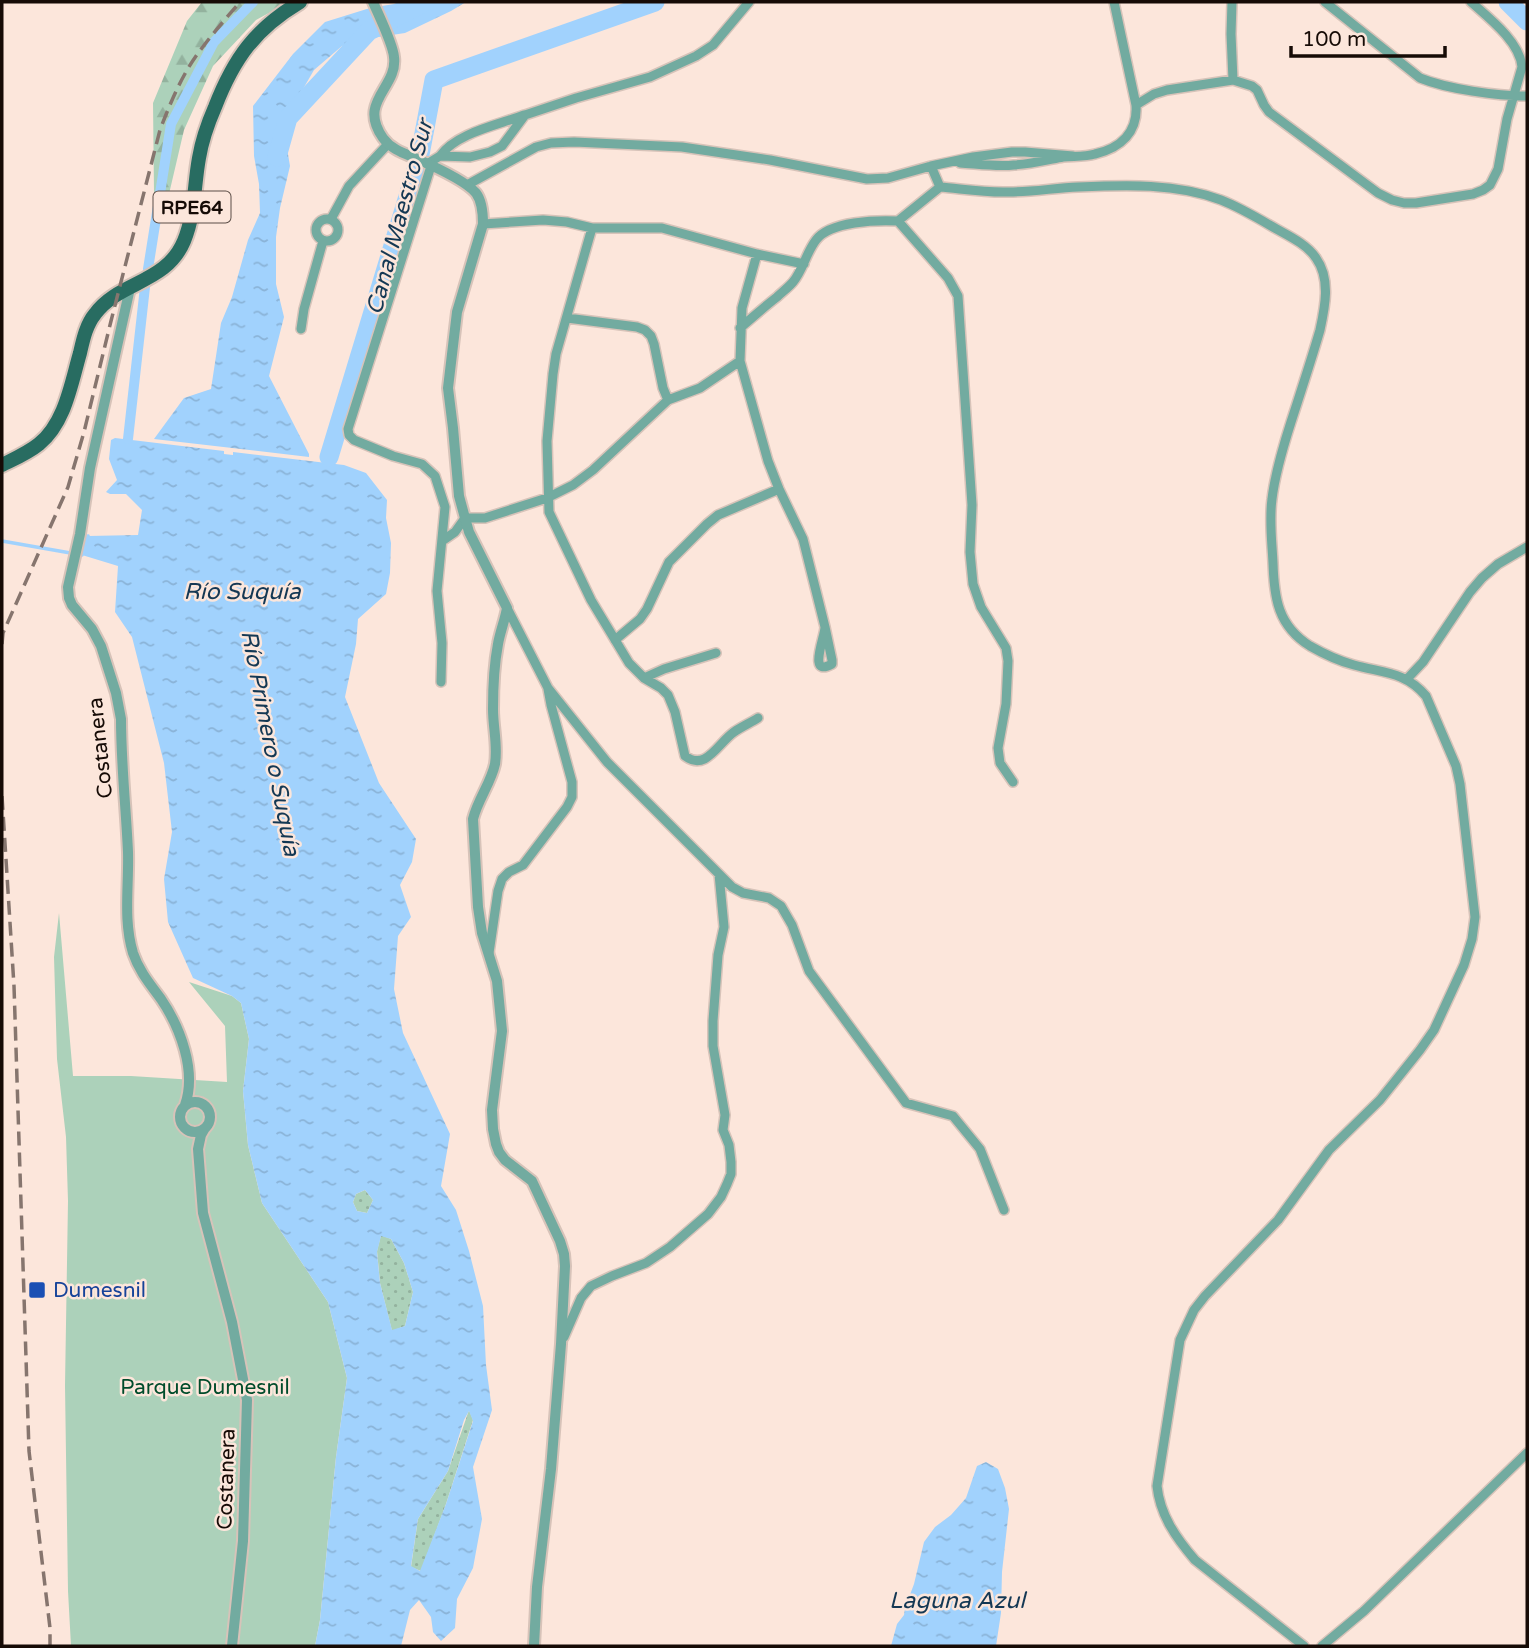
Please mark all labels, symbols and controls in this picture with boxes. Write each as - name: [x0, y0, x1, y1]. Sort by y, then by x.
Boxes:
- scale bar: [1291, 14, 1445, 58]
- text: 100 m: [1302, 27, 1366, 52]
- water label: Canal Maestro Sur: [360, 114, 440, 318]
- road number: RPE64: [154, 192, 230, 223]
- water label: Río Suquía: [183, 578, 302, 606]
- water label: Río Primero o Suquía: [234, 628, 306, 860]
- street label: Costanera: [83, 696, 118, 800]
- place label: Dumesnil: [53, 1278, 146, 1303]
- marker: Dumesnil: [27, 1280, 47, 1300]
- park label: Parque Dumesnil: [120, 1375, 290, 1400]
- street label: Costanera: [212, 1428, 241, 1530]
- water label: Laguna Azul: [889, 1587, 1027, 1615]

